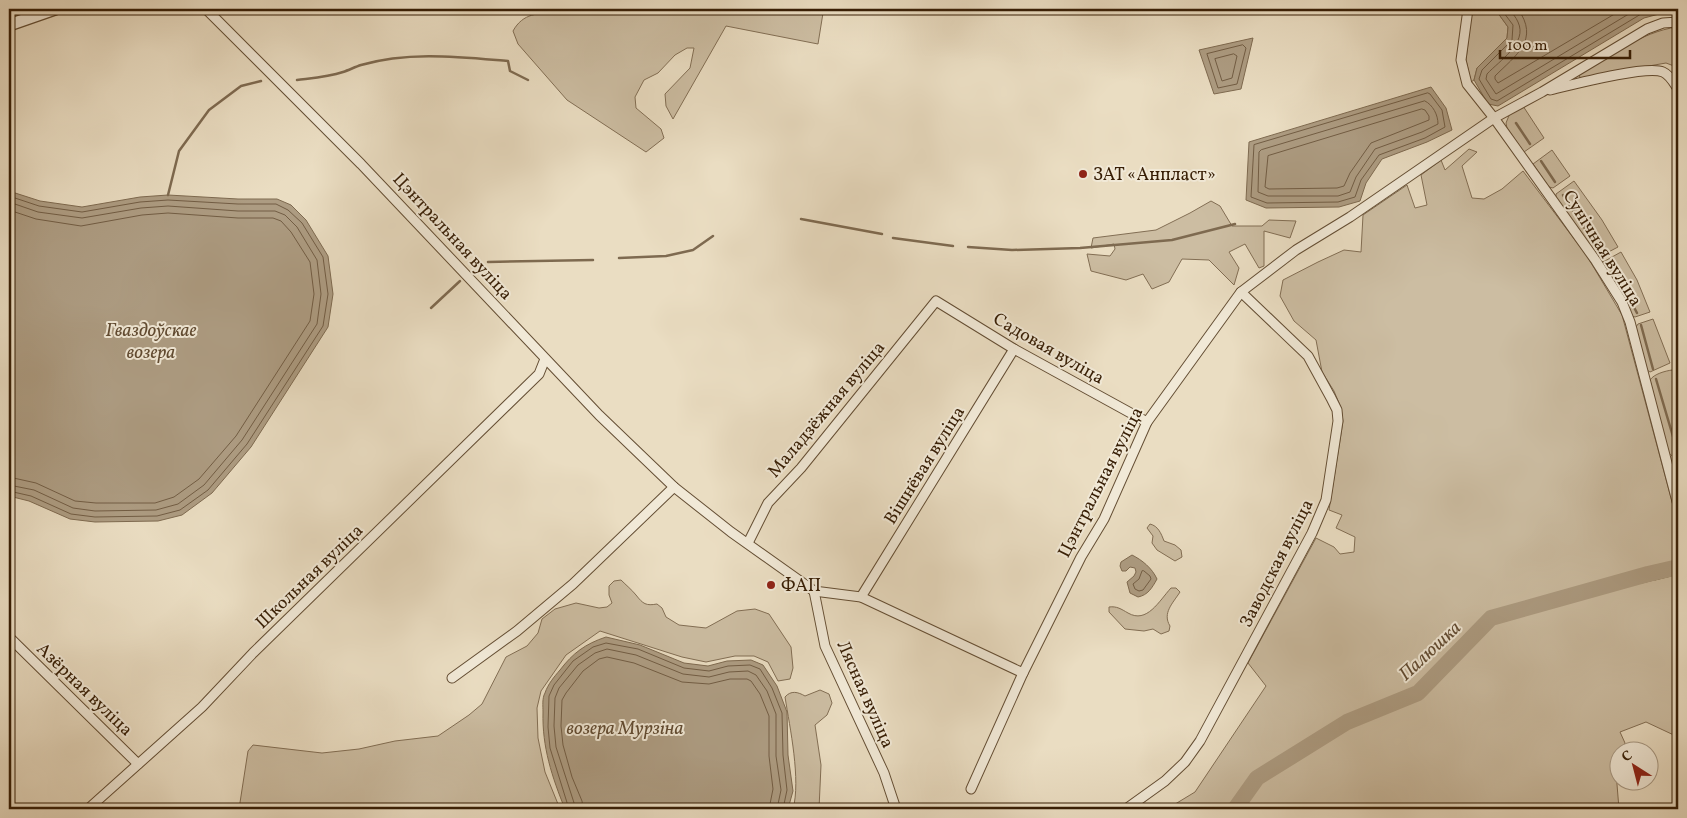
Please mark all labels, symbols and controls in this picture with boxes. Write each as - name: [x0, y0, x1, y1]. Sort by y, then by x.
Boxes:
- scale bar: [1500, 28, 1630, 60]
- text: 100 m: [1507, 36, 1547, 57]
- place label: ЗАТ «Анпласт»: [1093, 163, 1216, 188]
- street label: Цэнтральная вуліца: [386, 168, 518, 306]
- marker: ЗАТ «Анпласт»: [1077, 168, 1089, 180]
- street label: Сунічная вуліца: [1556, 186, 1648, 312]
- street label: Садовая вуліца: [988, 307, 1108, 391]
- water label: Гваздоўскае возера: [105, 318, 197, 366]
- street label: Маладзёжная вуліца: [763, 336, 892, 484]
- street label: Вішнёвая вуліца: [879, 402, 972, 530]
- street label: Цэнтральная вуліца: [1053, 403, 1150, 562]
- street label: Заводская вуліца: [1234, 495, 1320, 632]
- street label: Школьная вуліца: [250, 519, 370, 635]
- place label: ФАП: [781, 574, 821, 599]
- marker: ФАП: [765, 579, 777, 591]
- water label: Палюшка: [1393, 616, 1467, 687]
- street label: Лясная вуліца: [830, 637, 900, 752]
- street label: Азёрная вуліца: [30, 638, 138, 743]
- water label: возера Мурзіна: [566, 716, 684, 742]
- north arrow: [1610, 740, 1660, 790]
- text: С: [1618, 746, 1636, 767]

